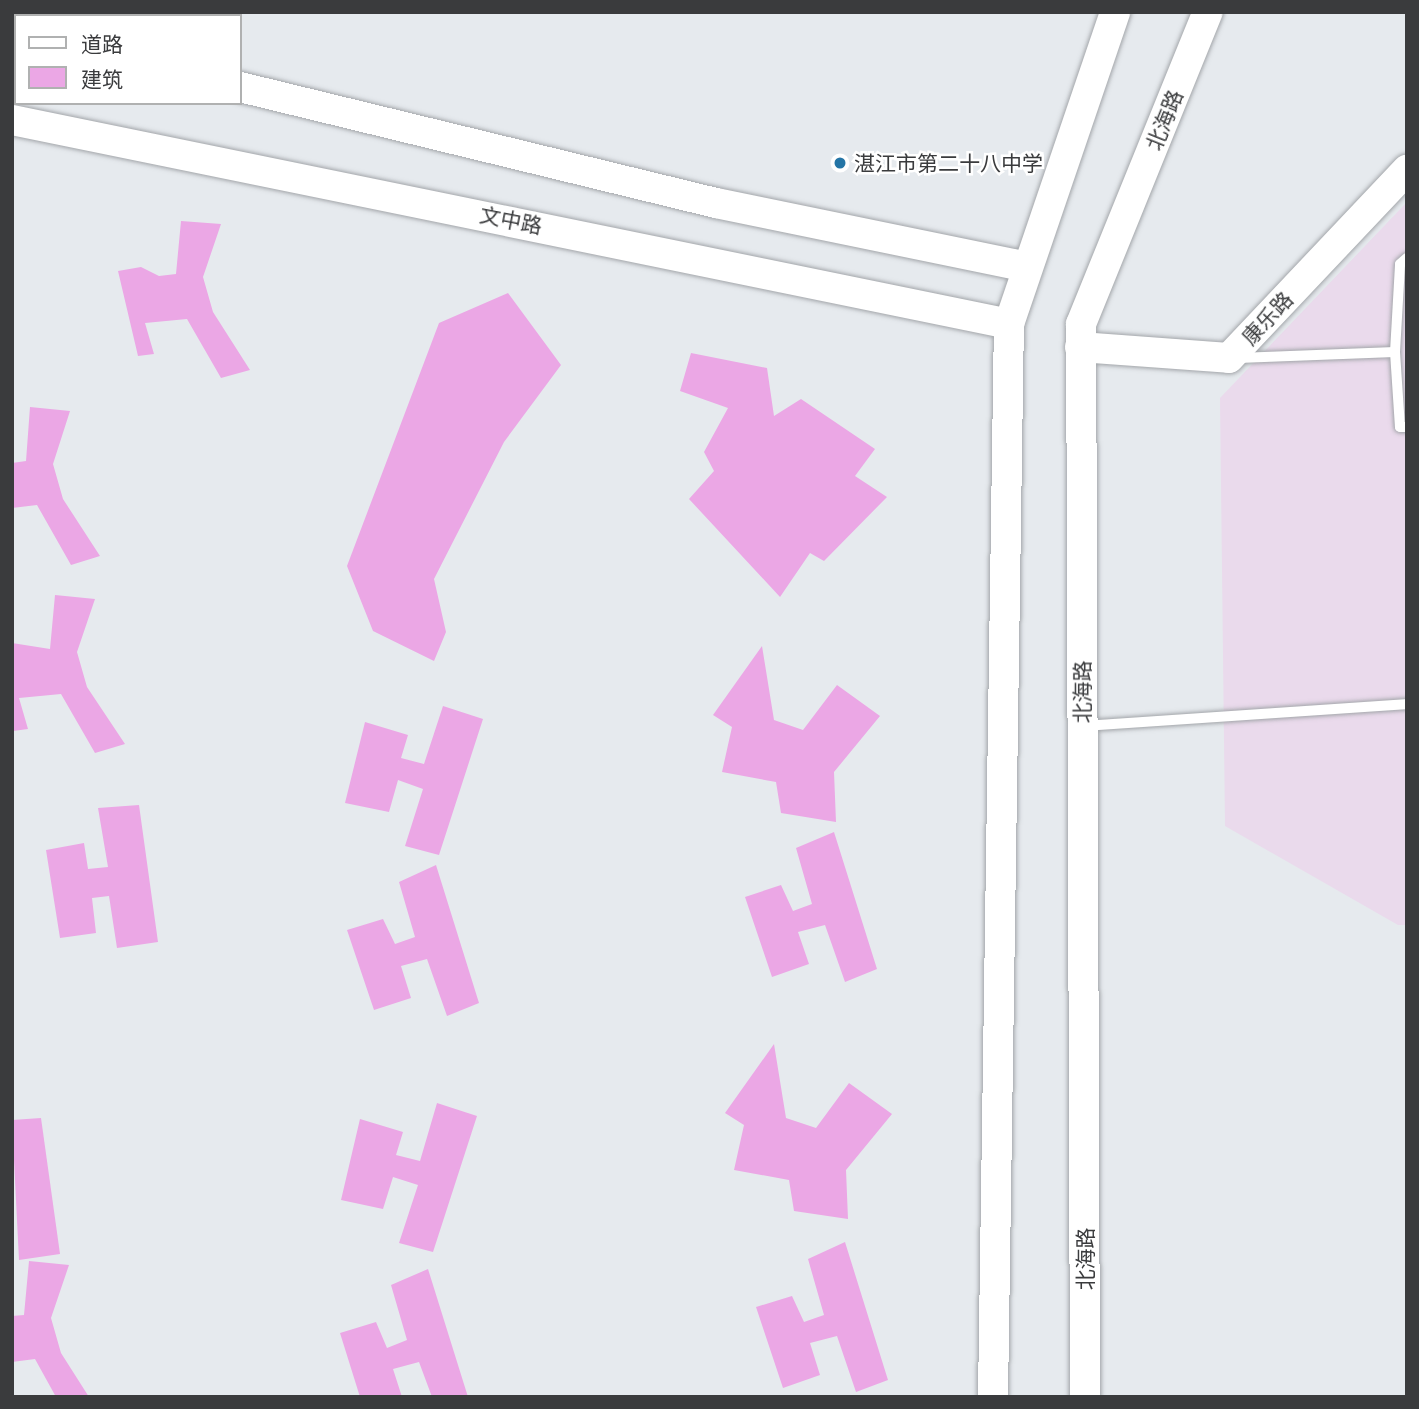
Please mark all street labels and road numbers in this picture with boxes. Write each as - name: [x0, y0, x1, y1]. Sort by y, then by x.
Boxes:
- street label: 北海路: [1141, 86, 1187, 154]
- street label: 文中路: [478, 202, 544, 238]
- street label: 康乐路: [1236, 286, 1298, 350]
- street label: 北海路: [1069, 661, 1095, 723]
- street label: 北海路: [1072, 1228, 1098, 1290]

